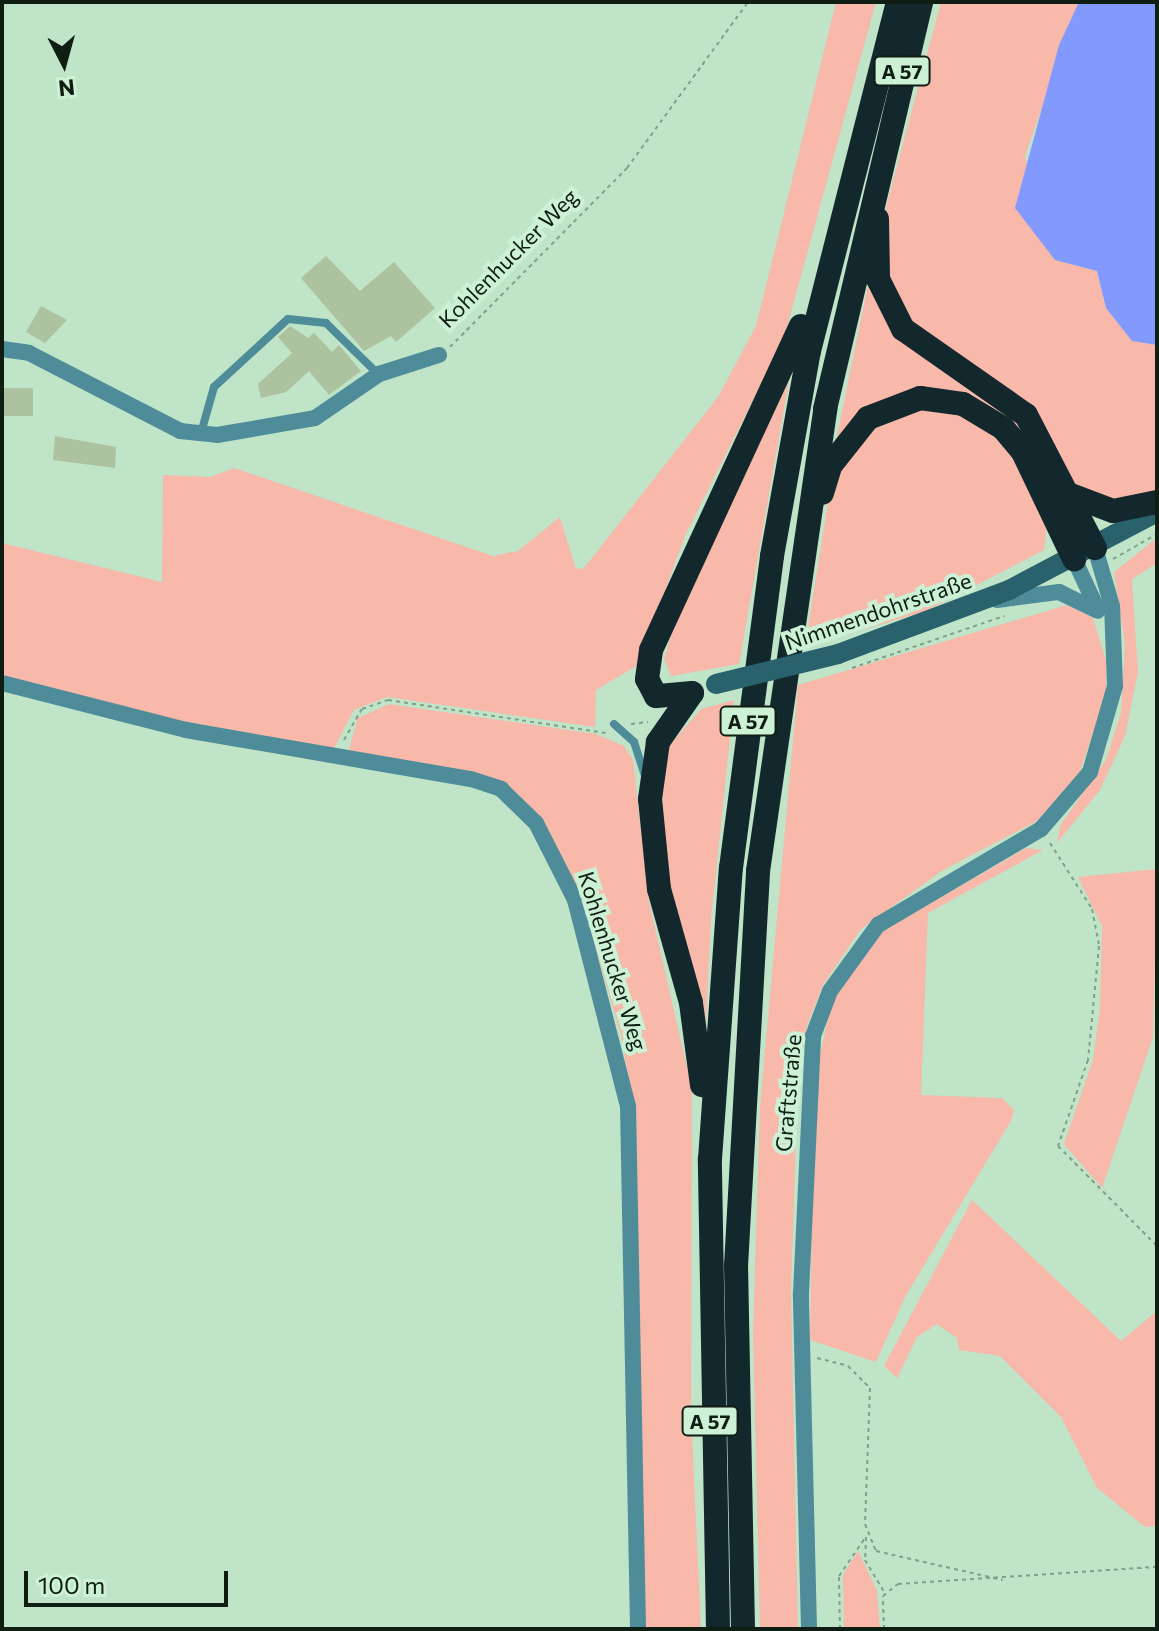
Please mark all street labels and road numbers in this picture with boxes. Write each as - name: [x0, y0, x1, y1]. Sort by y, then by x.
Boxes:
- road number: A 57: [872, 55, 932, 87]
- street label: Kohlenhucker Weg: [433, 183, 583, 333]
- street label: Nimmendohrstraße: [781, 567, 975, 655]
- road number: A 57: [718, 705, 778, 737]
- street label: Kohlenhucker Weg: [573, 868, 653, 1054]
- street label: Graftstraße: [770, 1033, 806, 1153]
- road number: A 57: [680, 1405, 740, 1437]

